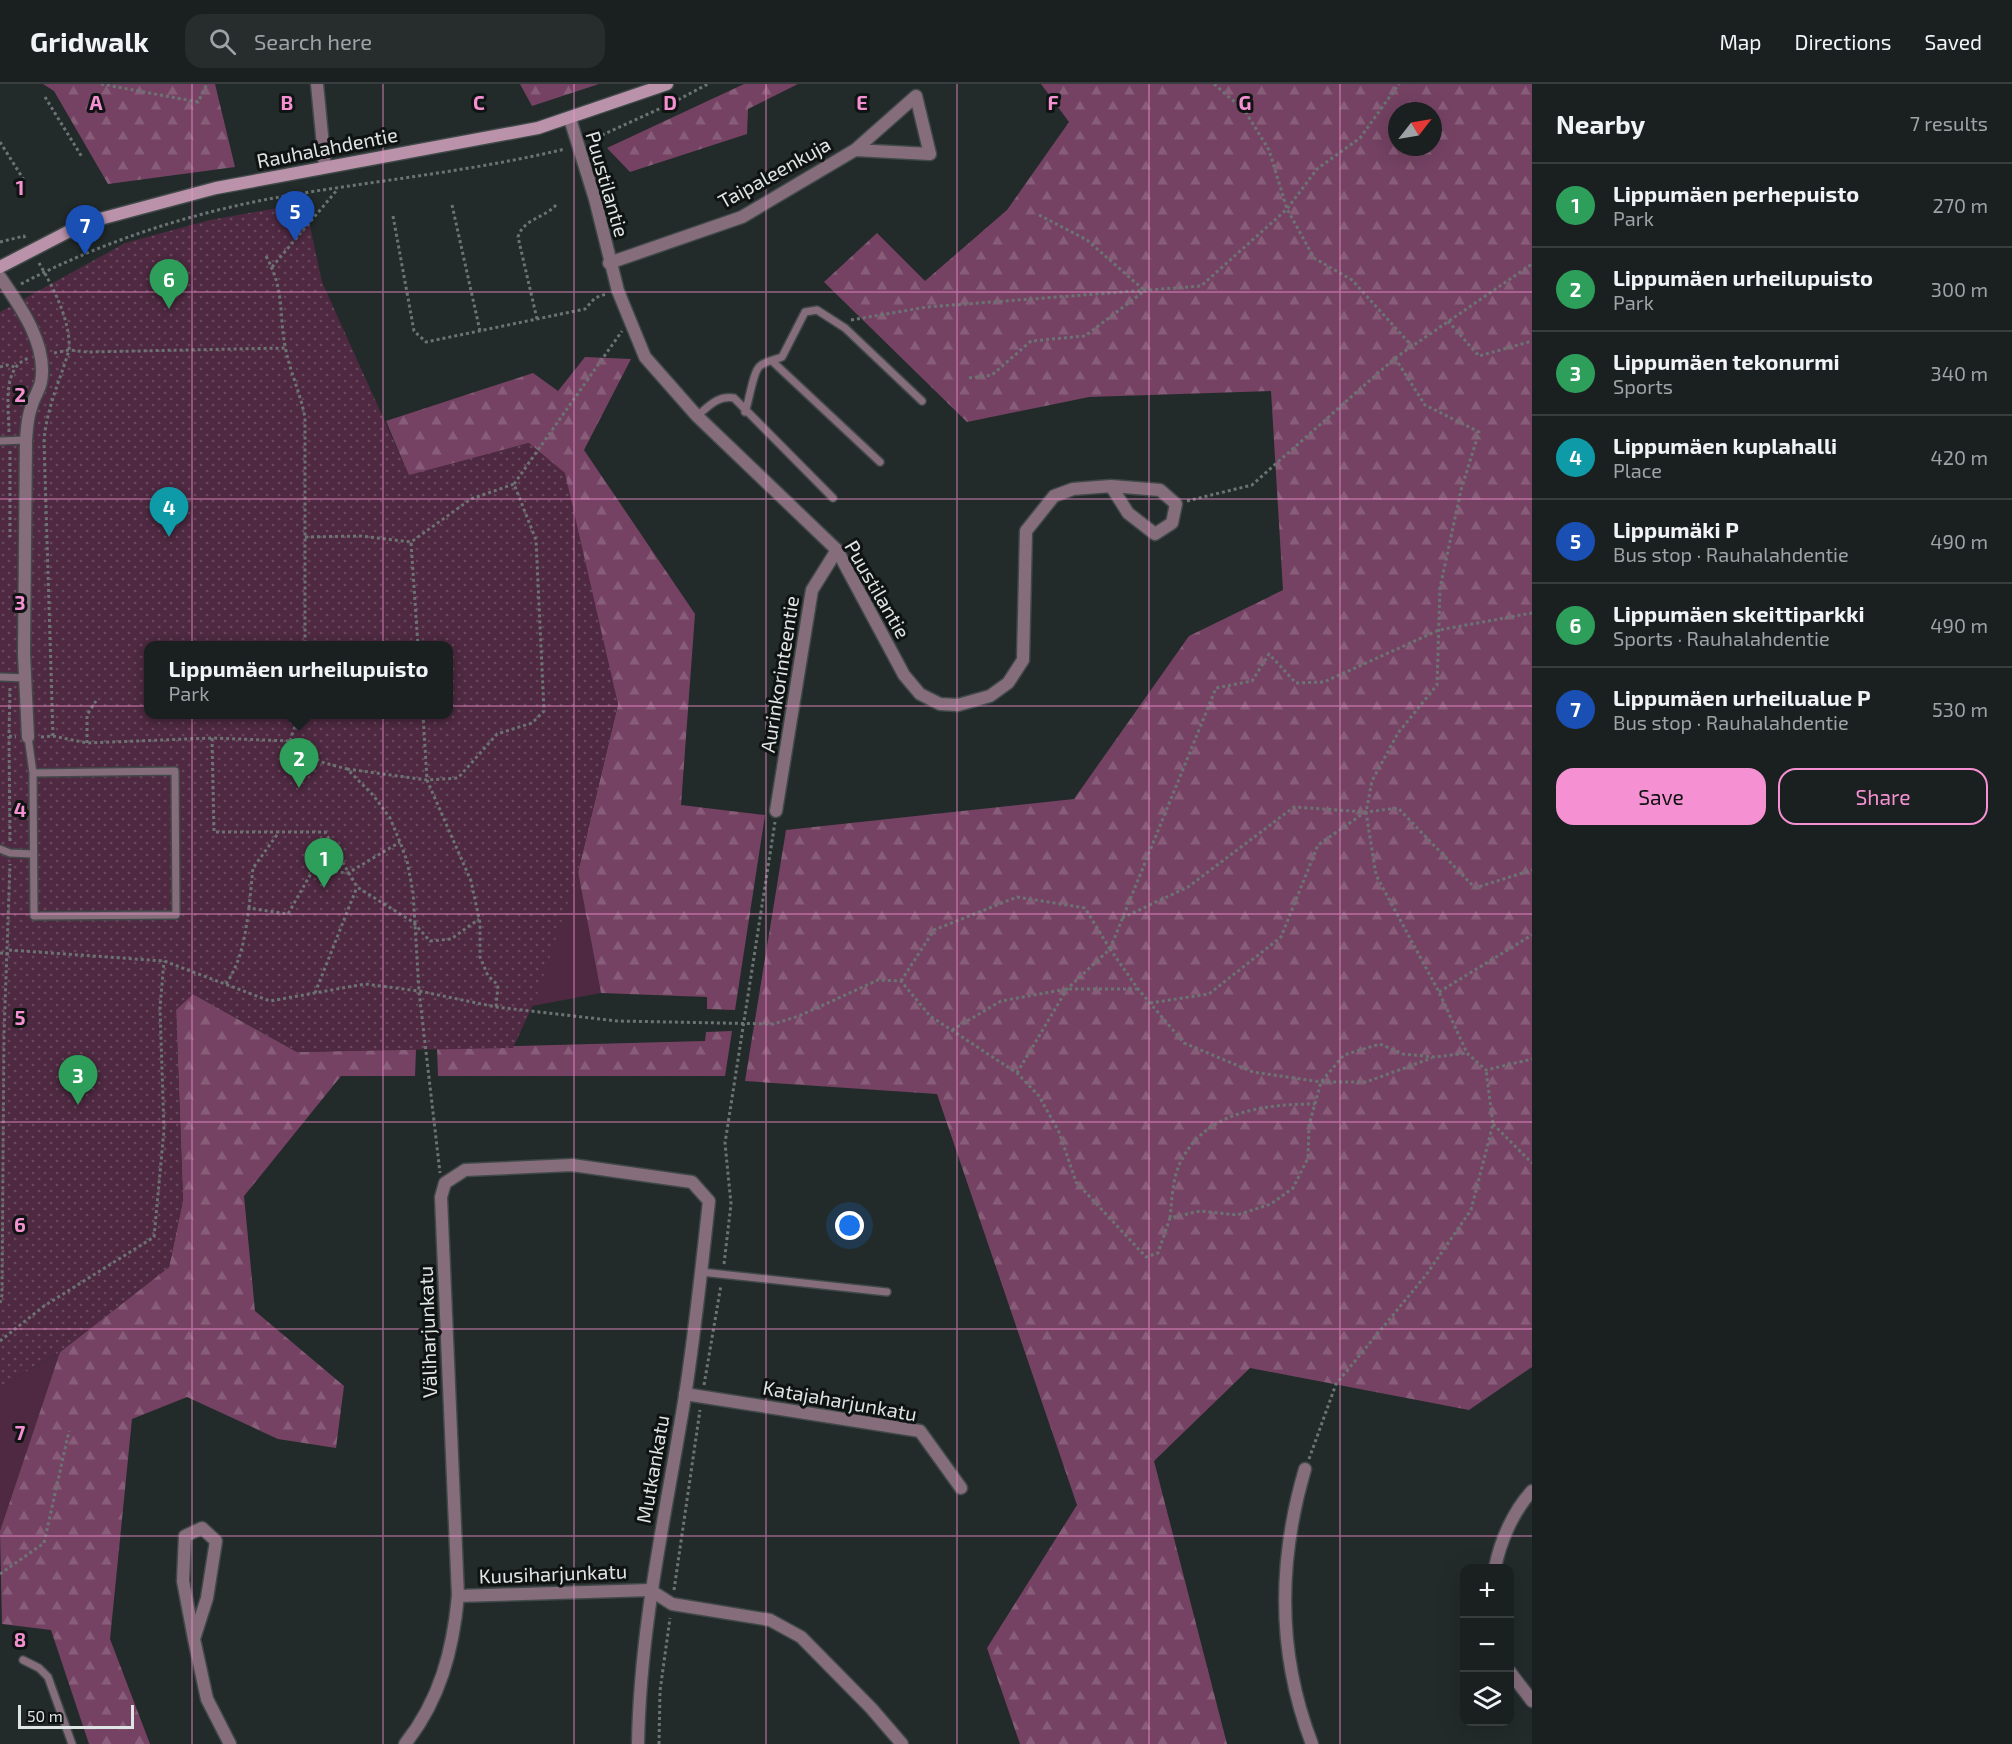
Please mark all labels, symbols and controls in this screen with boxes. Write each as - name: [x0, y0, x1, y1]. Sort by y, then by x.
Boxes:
- search box: [185, 14, 605, 68]
- text: Gridwalk: [30, 24, 149, 58]
- icon: search: [206, 25, 239, 58]
- text: Search here: [254, 28, 372, 54]
- text: Map: [1719, 29, 1762, 54]
- text: Directions: [1795, 29, 1891, 54]
- text: Saved: [1924, 29, 1982, 54]
- text: A: [89, 90, 103, 114]
- text: B: [281, 90, 293, 114]
- text: C: [473, 90, 485, 114]
- text: D: [663, 90, 677, 114]
- text: E: [856, 90, 868, 114]
- text: F: [1047, 90, 1059, 114]
- text: G: [1239, 90, 1251, 114]
- north arrow: [1388, 102, 1442, 156]
- text: Nearby: [1556, 108, 1645, 139]
- text: 7 results: [1910, 111, 1988, 135]
- street label: Rauhalahdentie: [255, 122, 399, 172]
- street label: Puustilantie: [581, 128, 635, 240]
- street label: Taipaleenkuja: [714, 131, 834, 213]
- text: 1: [16, 175, 24, 199]
- text: Lippumäen perhepuisto: [1613, 180, 1859, 206]
- pin: 5: [276, 192, 314, 241]
- text: 1: [1571, 193, 1580, 217]
- text: 270 m: [1932, 193, 1988, 217]
- pin: 7: [66, 206, 104, 255]
- text: Park: [1613, 206, 1654, 230]
- pin: 6: [150, 260, 188, 309]
- text: Lippumäen urheilupuisto: [1613, 264, 1873, 290]
- text: 2: [1570, 277, 1581, 301]
- text: 300 m: [1931, 277, 1988, 301]
- text: Park: [1613, 290, 1654, 314]
- text: Lippumäen tekonurmi: [1613, 348, 1840, 374]
- text: 3: [1570, 361, 1581, 385]
- text: 340 m: [1931, 361, 1988, 385]
- text: Sports: [1613, 374, 1673, 398]
- text: 2: [14, 382, 26, 406]
- text: Lippumäen kuplahalli: [1613, 432, 1837, 458]
- text: 4: [1569, 445, 1582, 469]
- text: 420 m: [1930, 445, 1988, 469]
- text: Place: [1613, 458, 1662, 482]
- pin: 4: [150, 488, 188, 537]
- text: Lippumäki P: [1613, 516, 1739, 542]
- text: 5: [1570, 529, 1581, 553]
- text: 490 m: [1930, 529, 1988, 553]
- street label: Puustilantie: [840, 536, 916, 642]
- text: Bus stop · Rauhalahdentie: [1613, 542, 1849, 566]
- text: 3: [14, 590, 26, 614]
- street label: Aurinkorinteentie: [755, 594, 803, 754]
- text: Lippumäen skeittiparkki: [1613, 600, 1865, 626]
- text: 6: [1570, 613, 1581, 637]
- text: 490 m: [1930, 613, 1988, 637]
- text: Sports · Rauhalahdentie: [1613, 626, 1830, 650]
- popup: [144, 641, 453, 719]
- text: Lippumäen urheilupuisto: [168, 655, 429, 681]
- text: Park: [168, 681, 209, 705]
- text: Lippumäen urheilualue P: [1613, 684, 1871, 710]
- text: 7: [1570, 697, 1581, 721]
- text: 530 m: [1932, 697, 1988, 721]
- text: Bus stop · Rauhalahdentie: [1613, 710, 1849, 734]
- pin: 2: [280, 738, 318, 788]
- button: Save: [1556, 768, 1766, 825]
- button: Share: [1778, 768, 1988, 825]
- text: 4: [14, 797, 27, 821]
- pin: 1: [304, 838, 344, 888]
- text: 5: [14, 1005, 26, 1029]
- pin: 3: [58, 1056, 98, 1105]
- your location: [835, 1211, 864, 1240]
- text: 6: [14, 1212, 26, 1236]
- street label: Väliharjunkatu: [413, 1265, 441, 1399]
- street label: Katajaharjunkatu: [761, 1375, 919, 1425]
- street label: Mutkankatu: [631, 1413, 673, 1525]
- text: 7: [15, 1420, 26, 1444]
- street label: Kuusiharjunkatu: [478, 1558, 628, 1588]
- map controls: [1460, 1564, 1514, 1726]
- button: +: [1460, 1564, 1514, 1618]
- button: −: [1460, 1618, 1514, 1672]
- text: 8: [14, 1627, 26, 1651]
- button: layers: [1460, 1672, 1514, 1726]
- scale bar: [18, 1702, 134, 1730]
- text: 50 m: [27, 1706, 63, 1725]

